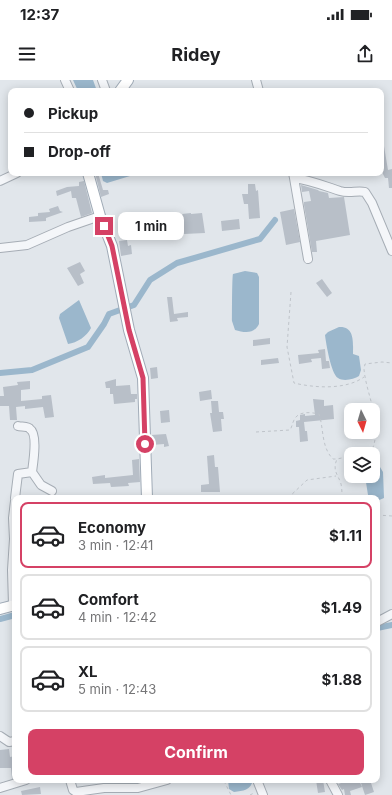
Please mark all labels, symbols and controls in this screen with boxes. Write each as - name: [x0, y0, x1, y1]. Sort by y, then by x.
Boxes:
- text: 12:37: [20, 5, 59, 24]
- icon: menu: [16, 43, 38, 65]
- icon: share: [354, 43, 376, 65]
- text: Ridey: [171, 44, 221, 65]
- text: Pickup: [48, 104, 98, 123]
- text: Drop-off: [48, 142, 111, 161]
- callout: 1 min: [118, 212, 184, 240]
- route end: [95, 217, 113, 235]
- text: 1 min: [135, 218, 167, 234]
- north arrow: [344, 403, 380, 439]
- map controls: [344, 403, 380, 483]
- route start: [136, 435, 154, 453]
- button: layers: [344, 447, 380, 483]
- icon: car: [30, 517, 66, 553]
- text: Economy: [78, 518, 146, 537]
- text: $1.11: [329, 526, 362, 545]
- text: 3 min · 12:41: [78, 537, 153, 553]
- icon: car: [30, 589, 66, 625]
- text: Comfort: [78, 590, 139, 609]
- text: $1.49: [321, 598, 362, 617]
- text: 4 min · 12:42: [78, 609, 157, 625]
- icon: car: [30, 661, 66, 697]
- text: XL: [78, 662, 98, 681]
- text: $1.88: [322, 670, 362, 689]
- text: 5 min · 12:43: [78, 681, 156, 697]
- button: Confirm: [28, 729, 364, 775]

